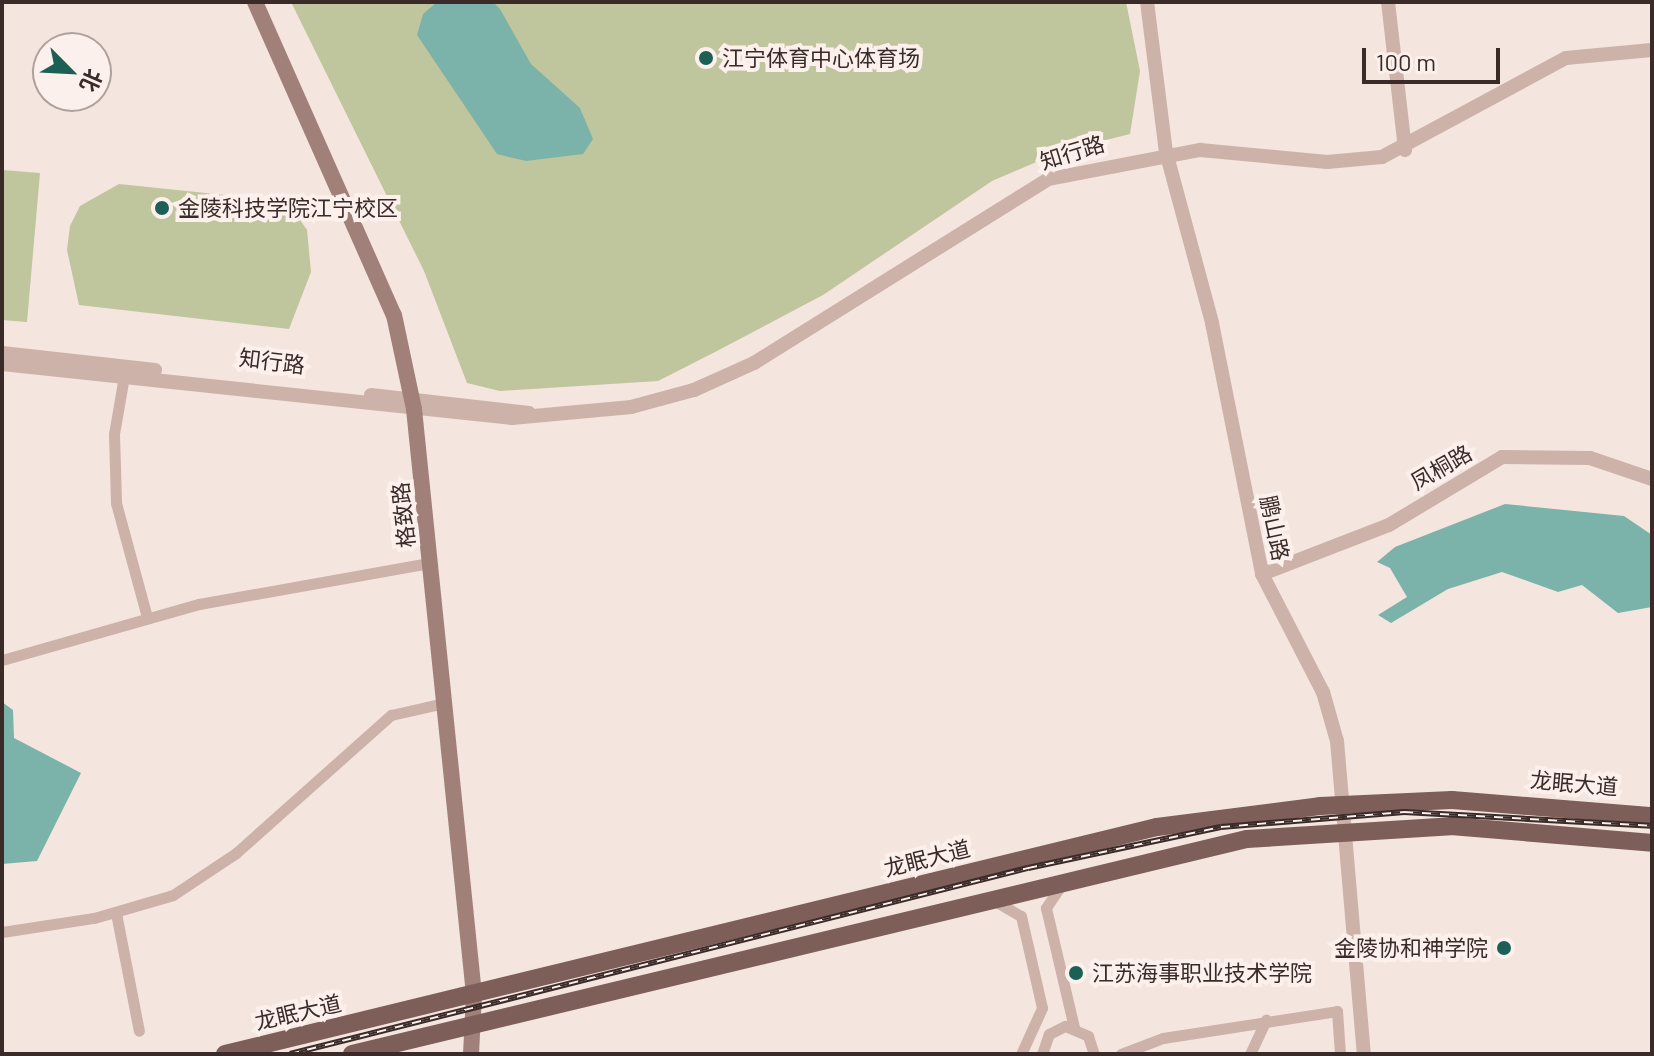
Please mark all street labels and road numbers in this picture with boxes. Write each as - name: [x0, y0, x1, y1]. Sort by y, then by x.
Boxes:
- street label: 知行路: [1037, 130, 1107, 174]
- street label: 知行路: [238, 344, 306, 378]
- street label: 凤桐路: [1406, 439, 1476, 495]
- street label: 格致路: [386, 481, 420, 549]
- street label: 鹏山路: [1255, 493, 1295, 563]
- street label: 龙眠大道: [1529, 766, 1619, 800]
- street label: 龙眠大道: [881, 835, 973, 881]
- street label: 龙眠大道: [252, 989, 344, 1035]

